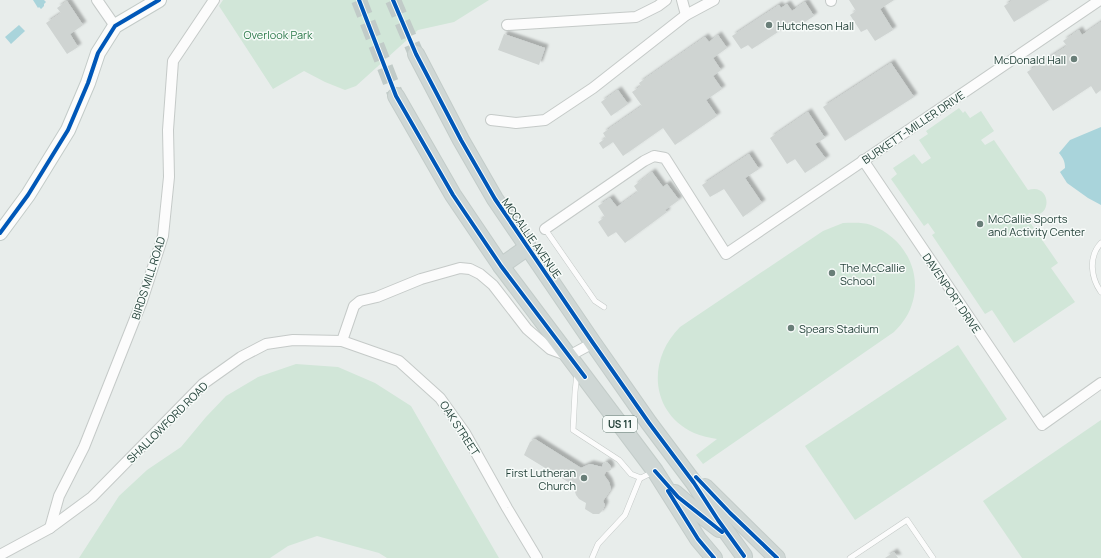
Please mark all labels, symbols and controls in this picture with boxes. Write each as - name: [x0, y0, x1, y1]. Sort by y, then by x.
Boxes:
- place label: Hutcheson Hall: [777, 18, 854, 33]
- marker: Hutcheson Hall: [764, 20, 774, 30]
- park label: Overlook Park: [244, 27, 313, 42]
- place label: McDonald Hall: [994, 52, 1066, 67]
- marker: McDonald Hall: [1069, 54, 1079, 64]
- street label: BURKETT-MILLER DRIVE: [859, 87, 967, 167]
- street label: MCCALLIE AVENUE: [499, 195, 565, 281]
- place label: McCallie Sports and Activity Center: [988, 211, 1085, 239]
- marker: McCallie Sports and Activity Center: [975, 219, 985, 229]
- street label: BIRDS MILL ROAD: [128, 235, 168, 321]
- street label: DAVENPORT DRIVE: [920, 250, 984, 336]
- place label: The McCallie School: [840, 260, 906, 288]
- marker: The McCallie School: [827, 268, 837, 278]
- place label: Spears Stadium: [799, 321, 879, 336]
- marker: Spears Stadium: [786, 323, 796, 333]
- street label: SHALLOWFORD ROAD: [123, 378, 211, 466]
- street label: OAK STREET: [437, 398, 484, 459]
- road number: US 11: [603, 416, 637, 432]
- place label: First Lutheran Church: [506, 465, 576, 493]
- marker: First Lutheran Church: [579, 473, 589, 483]

